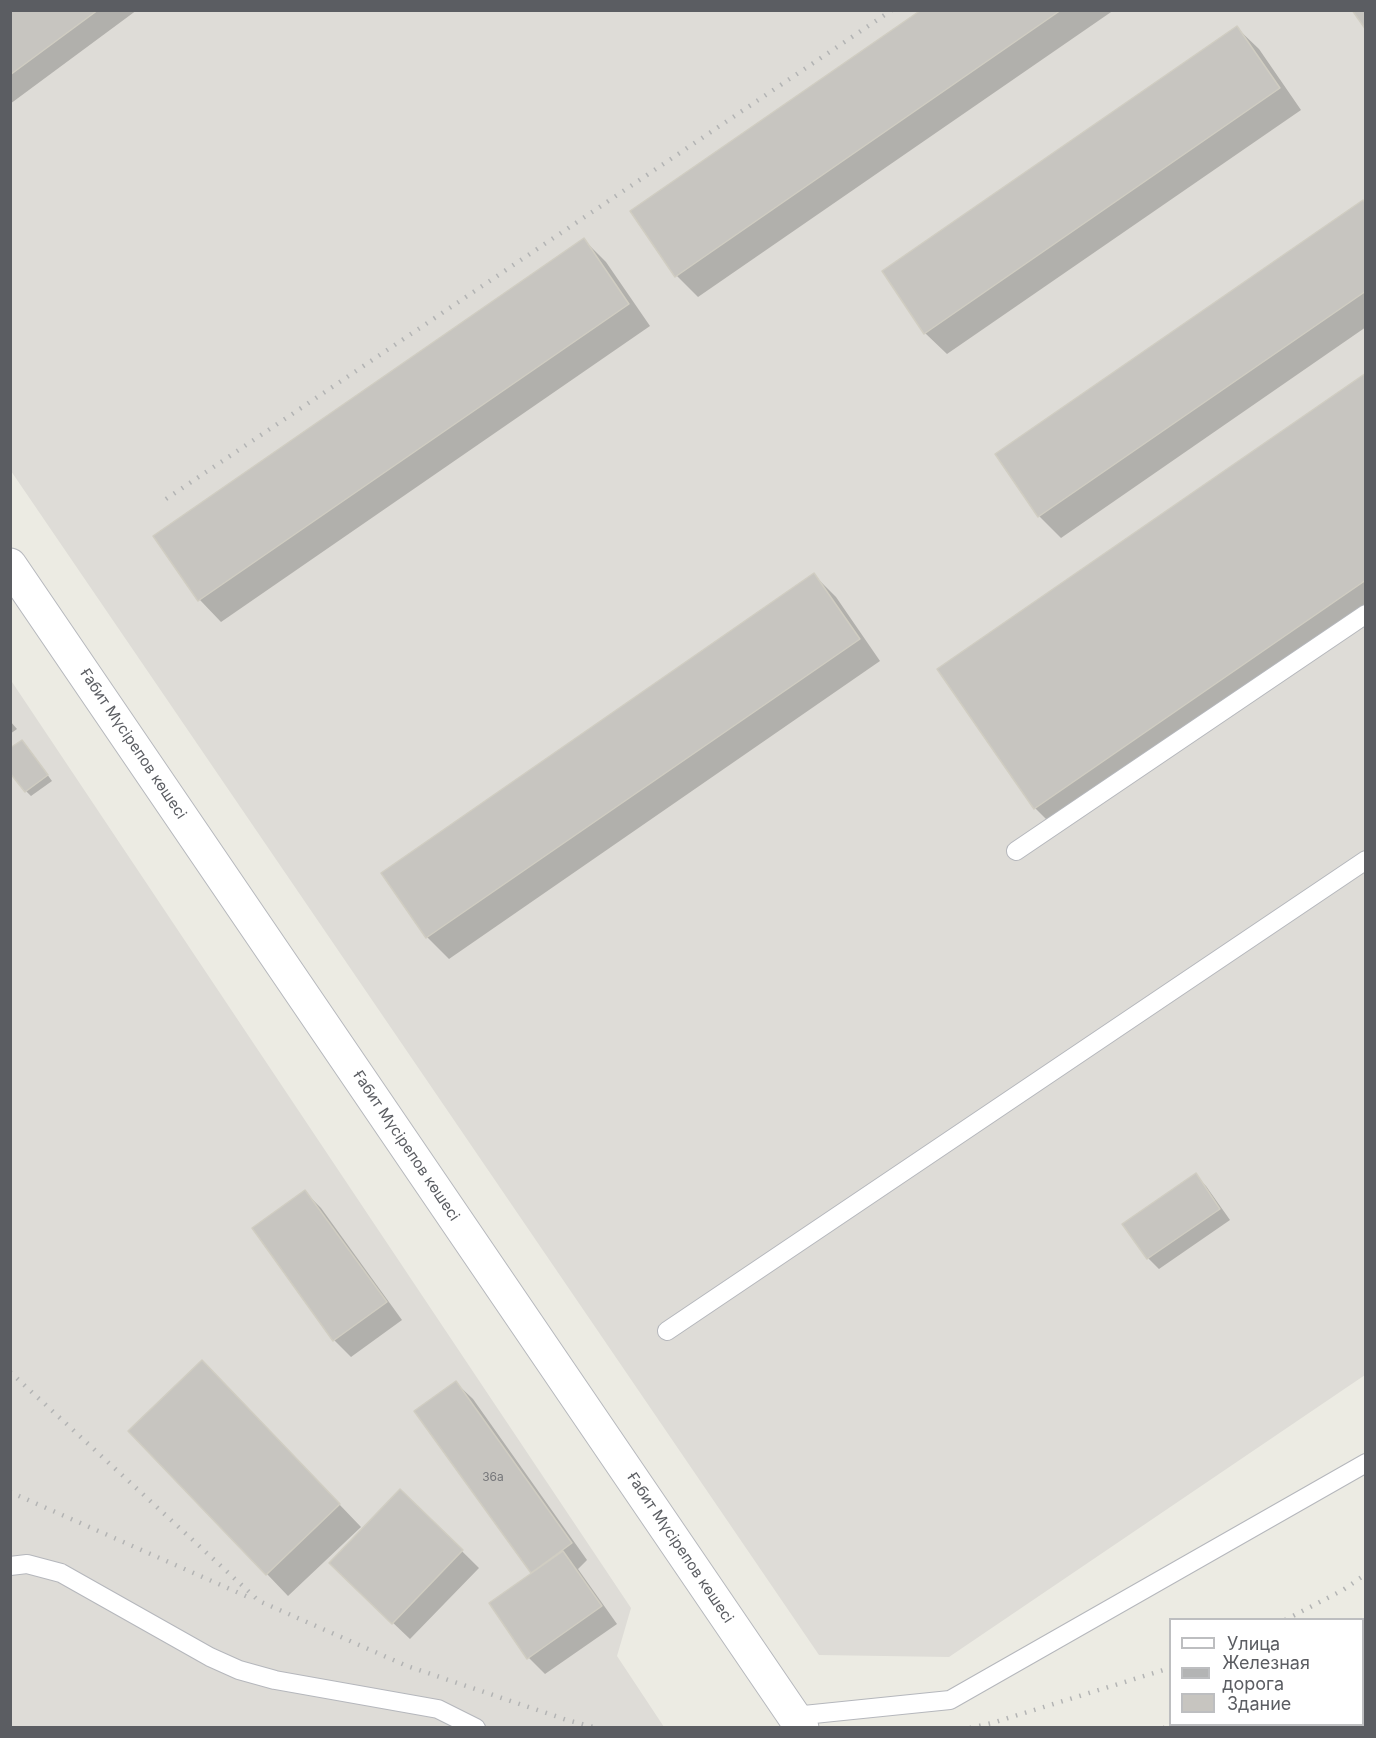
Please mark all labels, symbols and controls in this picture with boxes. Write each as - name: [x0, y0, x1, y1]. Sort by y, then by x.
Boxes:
- street label: Ғабит Мүсірепов көшесі: [76, 665, 190, 823]
- street label: Ғабит Мүсірепов көшесі: [349, 1067, 463, 1225]
- street label: Ғабит Мүсірепов көшесі: [623, 1469, 737, 1627]
- house number: 36а: [482, 1470, 504, 1484]
- legend: [1169, 1618, 1364, 1726]
- text: Улица: [1227, 1633, 1280, 1654]
- text: Железная дорога: [1222, 1652, 1310, 1694]
- text: Здание: [1227, 1693, 1291, 1714]

